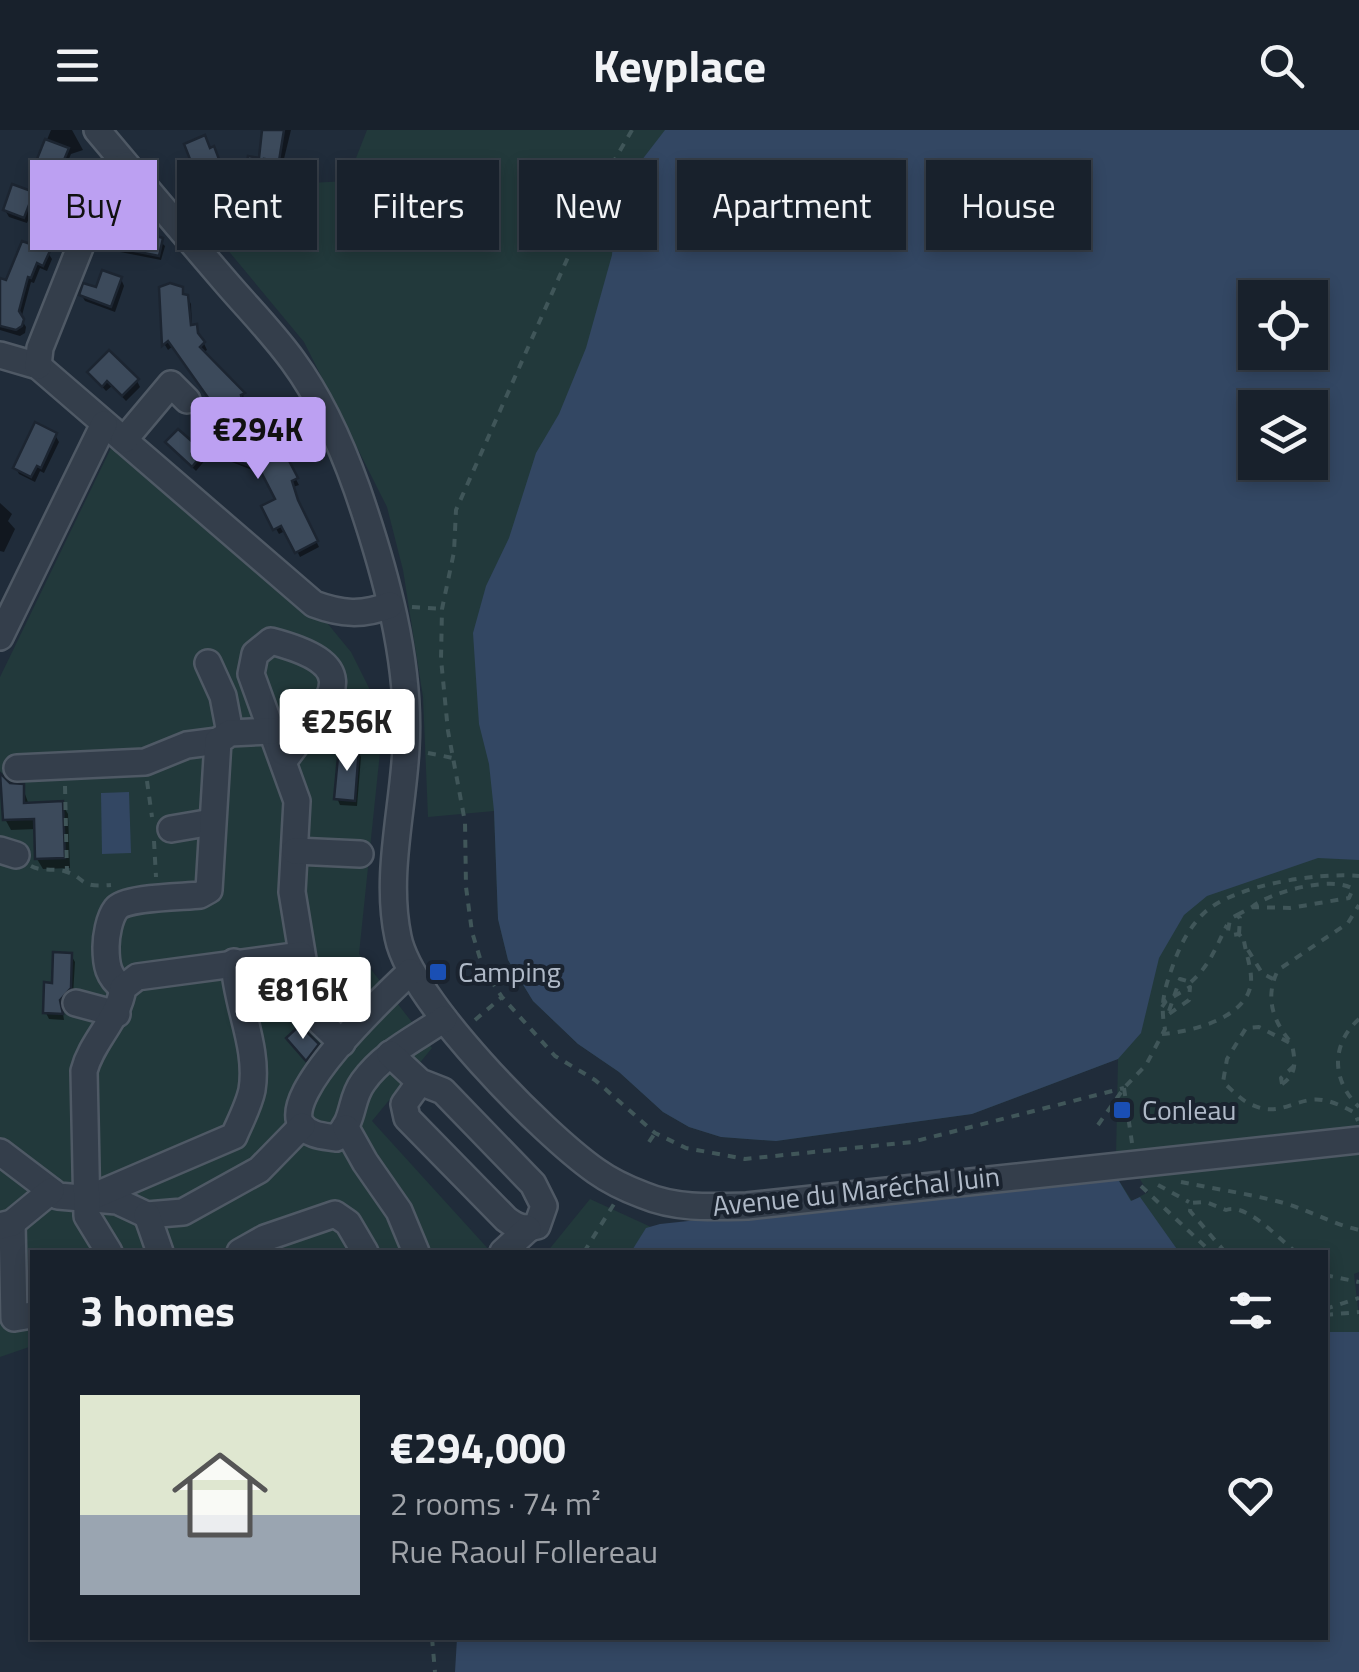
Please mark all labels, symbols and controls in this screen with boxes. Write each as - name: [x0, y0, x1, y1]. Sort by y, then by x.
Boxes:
- text: Keyplace: [593, 31, 766, 99]
- icon: menu: [50, 38, 105, 93]
- icon: search: [1254, 38, 1309, 93]
- chip: Buy: [30, 160, 157, 250]
- chip: Rent: [177, 160, 317, 250]
- chip: Filters: [337, 160, 499, 250]
- chip: New: [519, 160, 657, 250]
- chip: Apartment: [677, 160, 906, 250]
- chip: House: [926, 160, 1091, 250]
- map controls: [1238, 280, 1328, 480]
- button: locate: [1238, 280, 1328, 370]
- button: layers: [1238, 390, 1328, 480]
- pin: €294K: [188, 397, 328, 482]
- text: €294K: [213, 405, 303, 453]
- pin: €256K: [277, 689, 417, 774]
- text: €256K: [302, 697, 392, 745]
- place label: Camping: [458, 950, 561, 993]
- pin: €816K: [233, 957, 373, 1042]
- marker: Camping: [427, 961, 449, 983]
- text: €816K: [258, 965, 348, 1013]
- place label: Conleau: [1142, 1088, 1236, 1131]
- marker: Conleau: [1111, 1099, 1133, 1121]
- street label: Avenue du Maréchal Juin: [710, 1154, 1002, 1227]
- text: 3 homes: [80, 1278, 235, 1342]
- icon: filters: [1223, 1283, 1278, 1338]
- text: €294,000: [390, 1415, 566, 1479]
- icon: home: [160, 1435, 280, 1555]
- icon: heart: [1223, 1468, 1278, 1523]
- text: 2 rooms · 74 m²: [390, 1479, 601, 1527]
- text: Rue Raoul Follereau: [390, 1527, 658, 1575]

